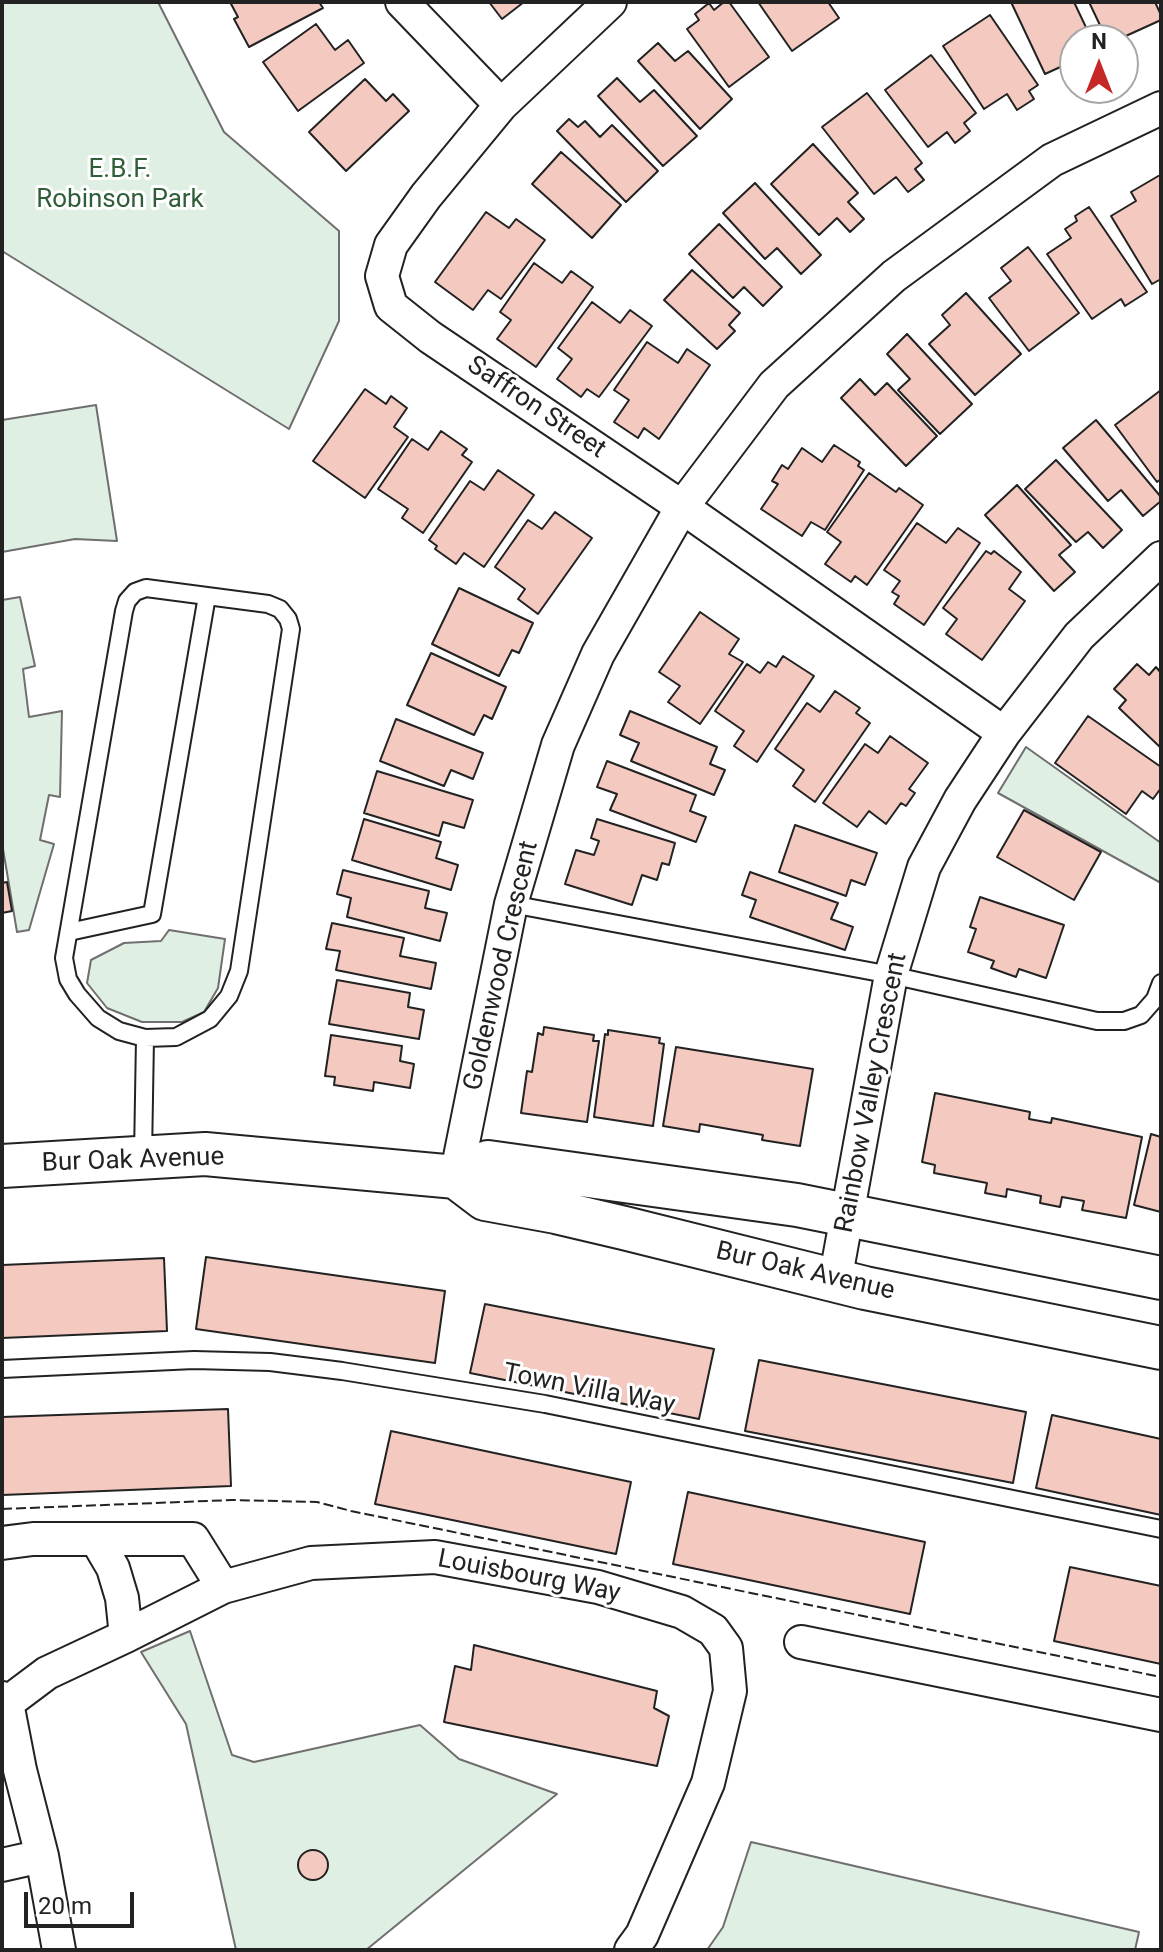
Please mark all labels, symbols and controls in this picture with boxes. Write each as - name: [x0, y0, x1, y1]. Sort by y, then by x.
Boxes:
- north arrow: [1059, 24, 1139, 104]
- text: N: [1091, 29, 1107, 54]
- park label: E.B.F. Robinson Park: [36, 154, 204, 216]
- street label: Saffron Street: [461, 350, 611, 466]
- street label: Goldenwood Crescent: [458, 838, 546, 1094]
- street label: Rainbow Valley Crescent: [830, 950, 914, 1236]
- street label: Bur Oak Avenue: [41, 1142, 225, 1180]
- street label: Bur Oak Avenue: [713, 1236, 897, 1308]
- street label: Town Villa Way: [500, 1358, 678, 1422]
- street label: Louisbourg Way: [435, 1544, 623, 1610]
- scale bar: [28, 1876, 138, 1926]
- text: 20 m: [38, 1892, 92, 1920]

